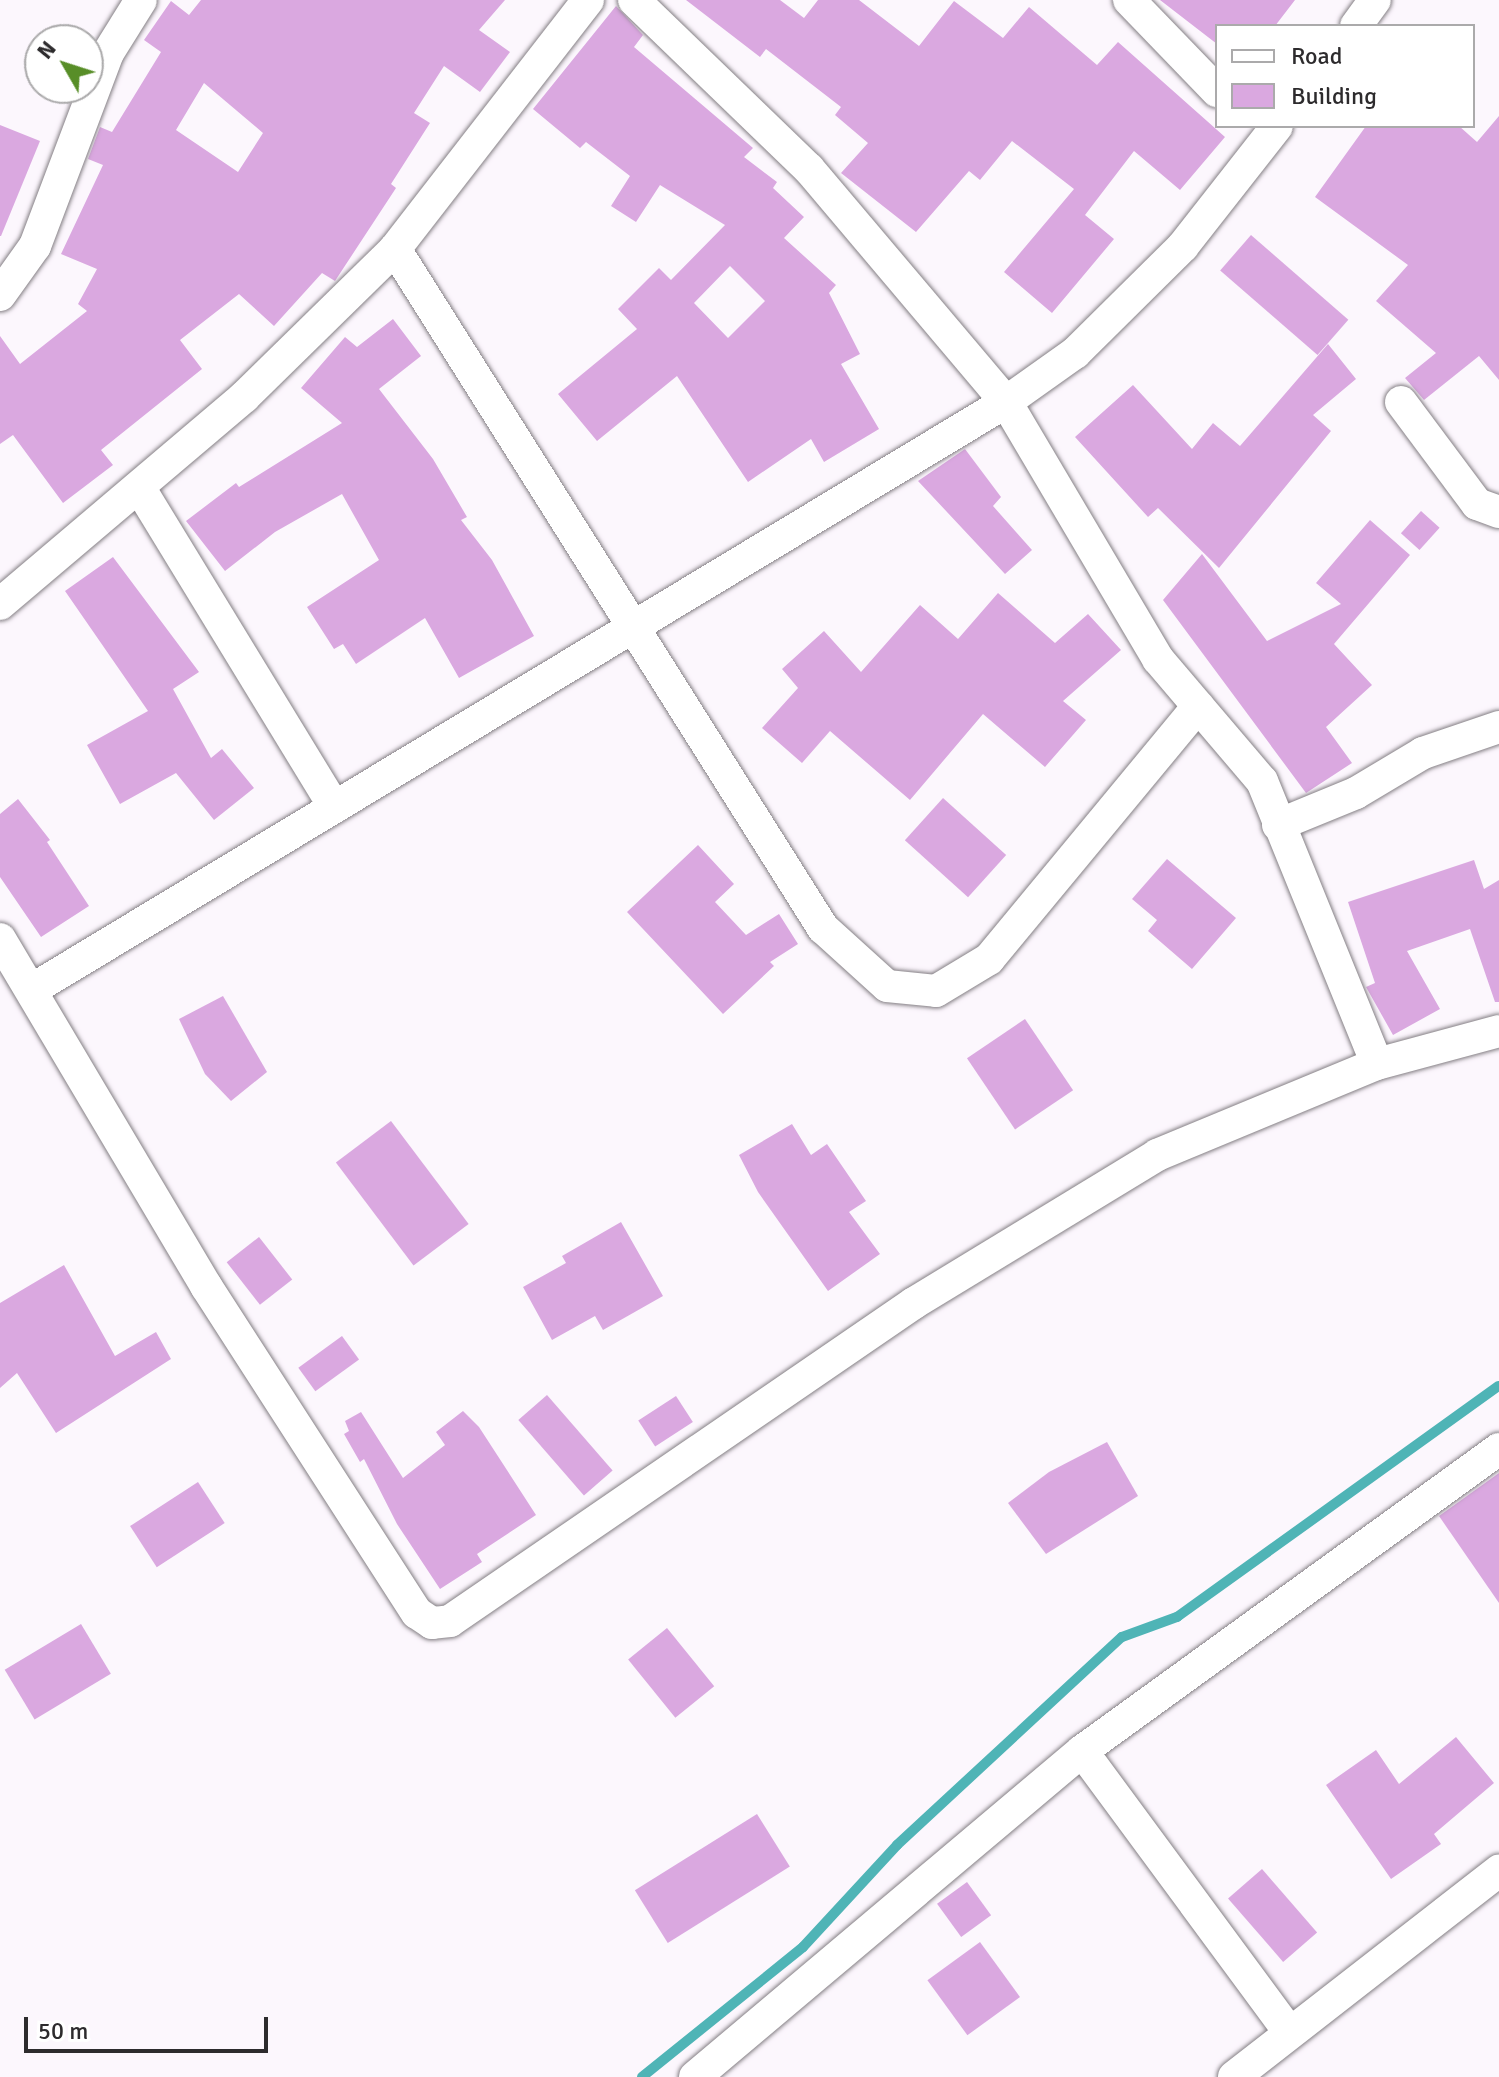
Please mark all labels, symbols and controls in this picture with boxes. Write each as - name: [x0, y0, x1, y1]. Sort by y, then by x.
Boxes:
- north arrow: [24, 24, 104, 104]
- legend: [1215, 24, 1475, 128]
- text: N: [31, 35, 62, 64]
- text: Road: [1291, 41, 1342, 71]
- text: Building: [1291, 81, 1377, 111]
- scale bar: [28, 2001, 272, 2051]
- text: 50 m: [38, 2016, 88, 2046]

